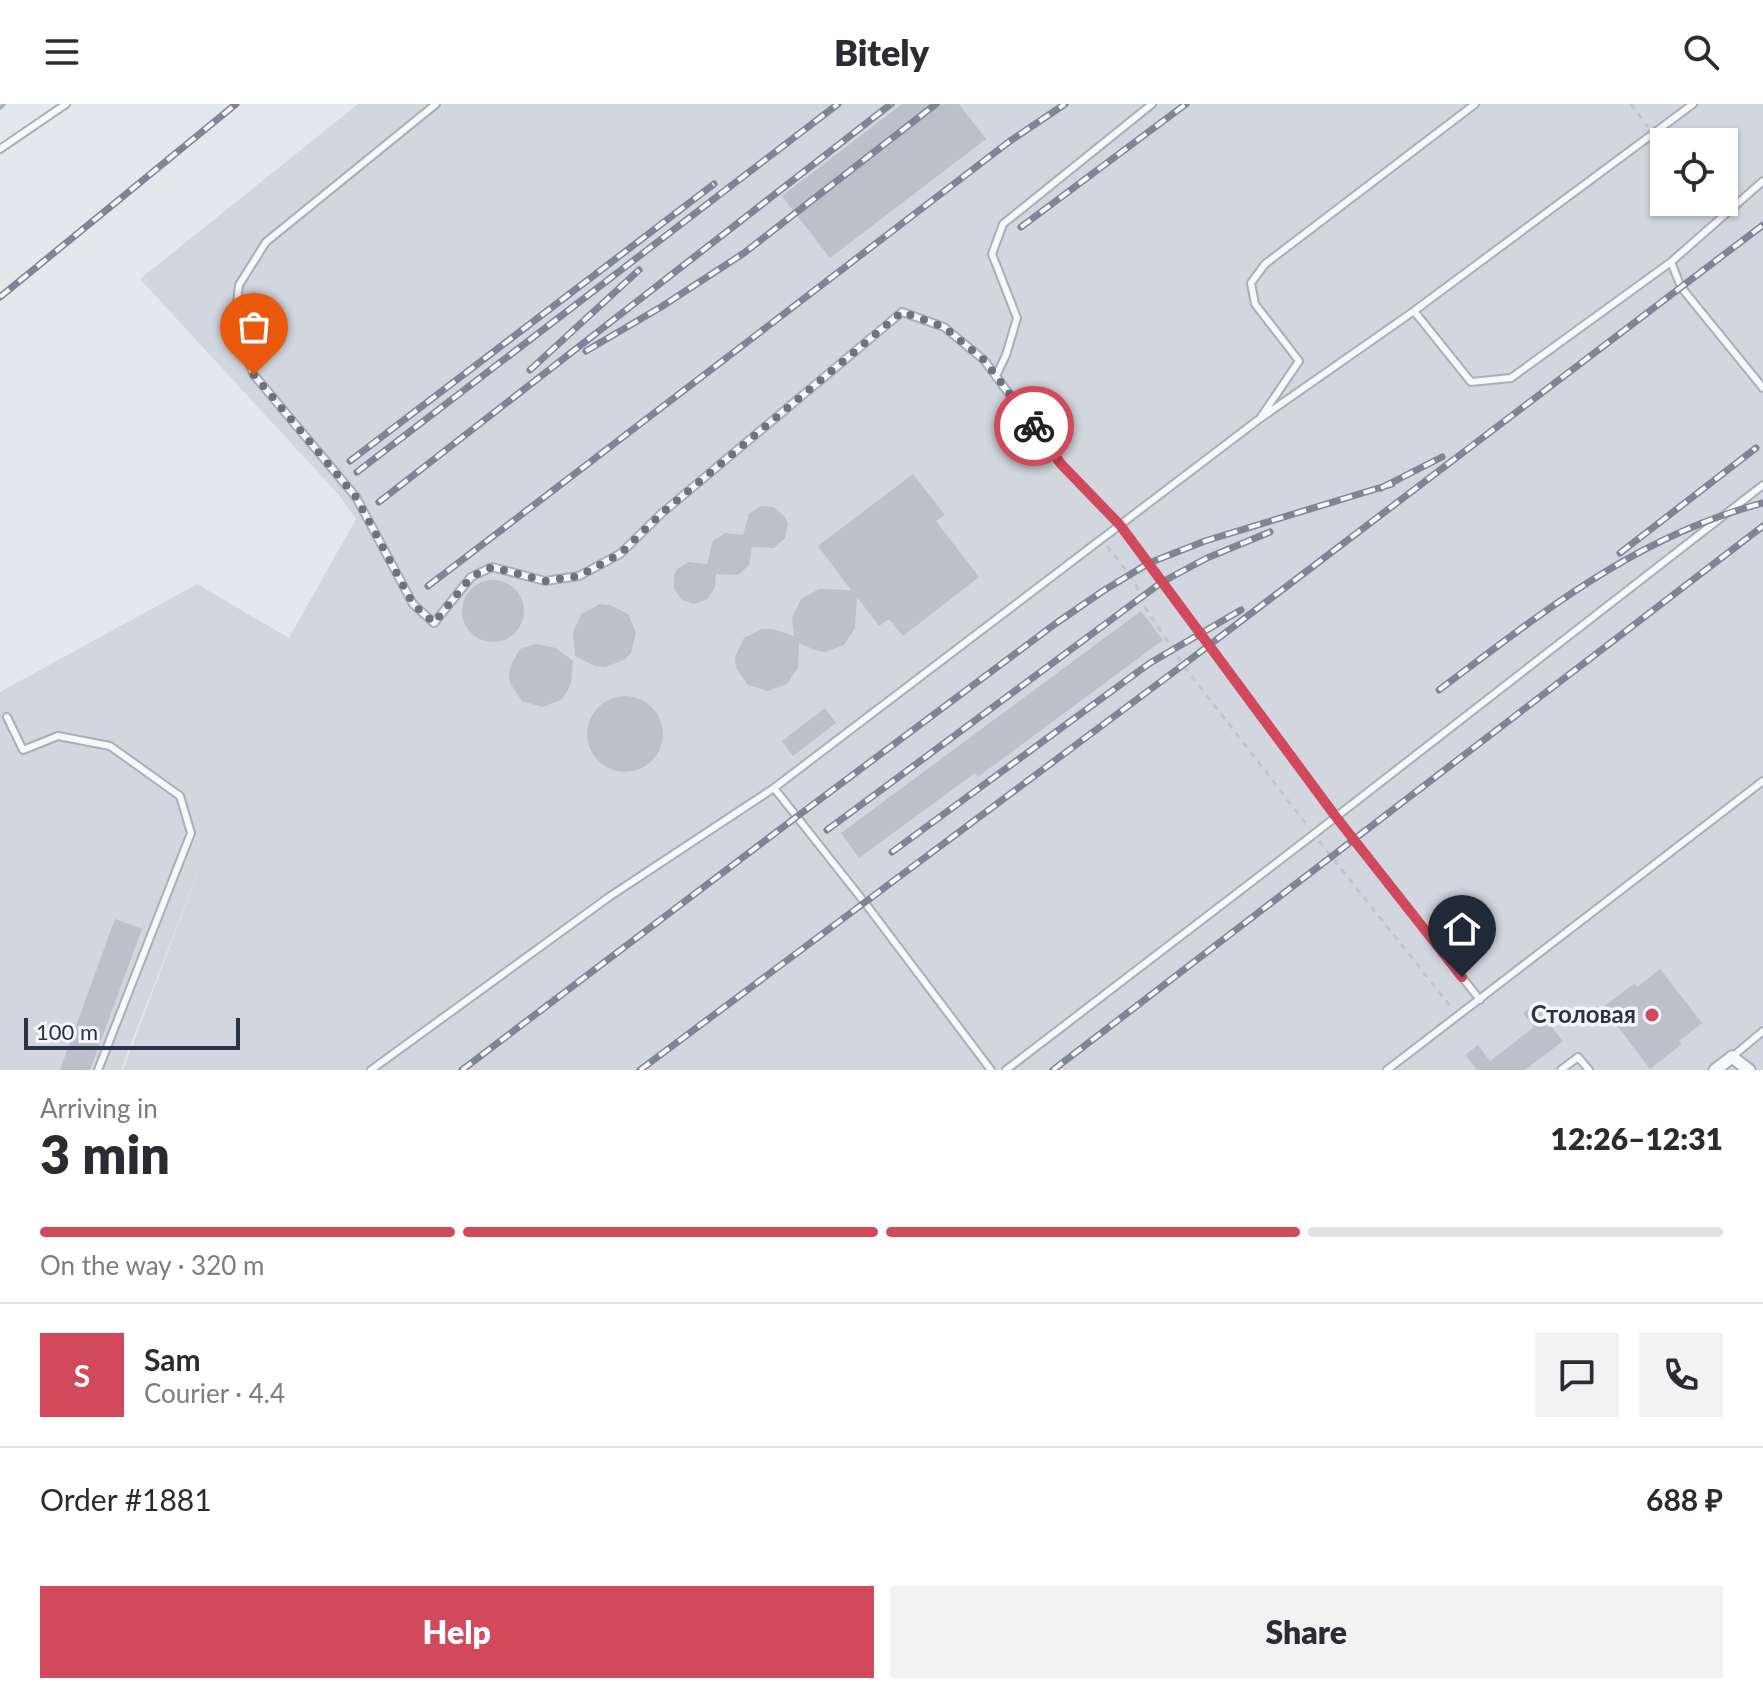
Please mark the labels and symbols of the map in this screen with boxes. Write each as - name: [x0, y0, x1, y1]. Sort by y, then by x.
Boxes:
- pin: [220, 293, 288, 375]
- courier: [994, 386, 1074, 466]
- pin: [1428, 895, 1496, 977]
- place label: Столовая: [1531, 999, 1636, 1028]
- marker: Столовая: [1643, 1006, 1661, 1024]
- scale bar: [24, 1014, 240, 1050]

